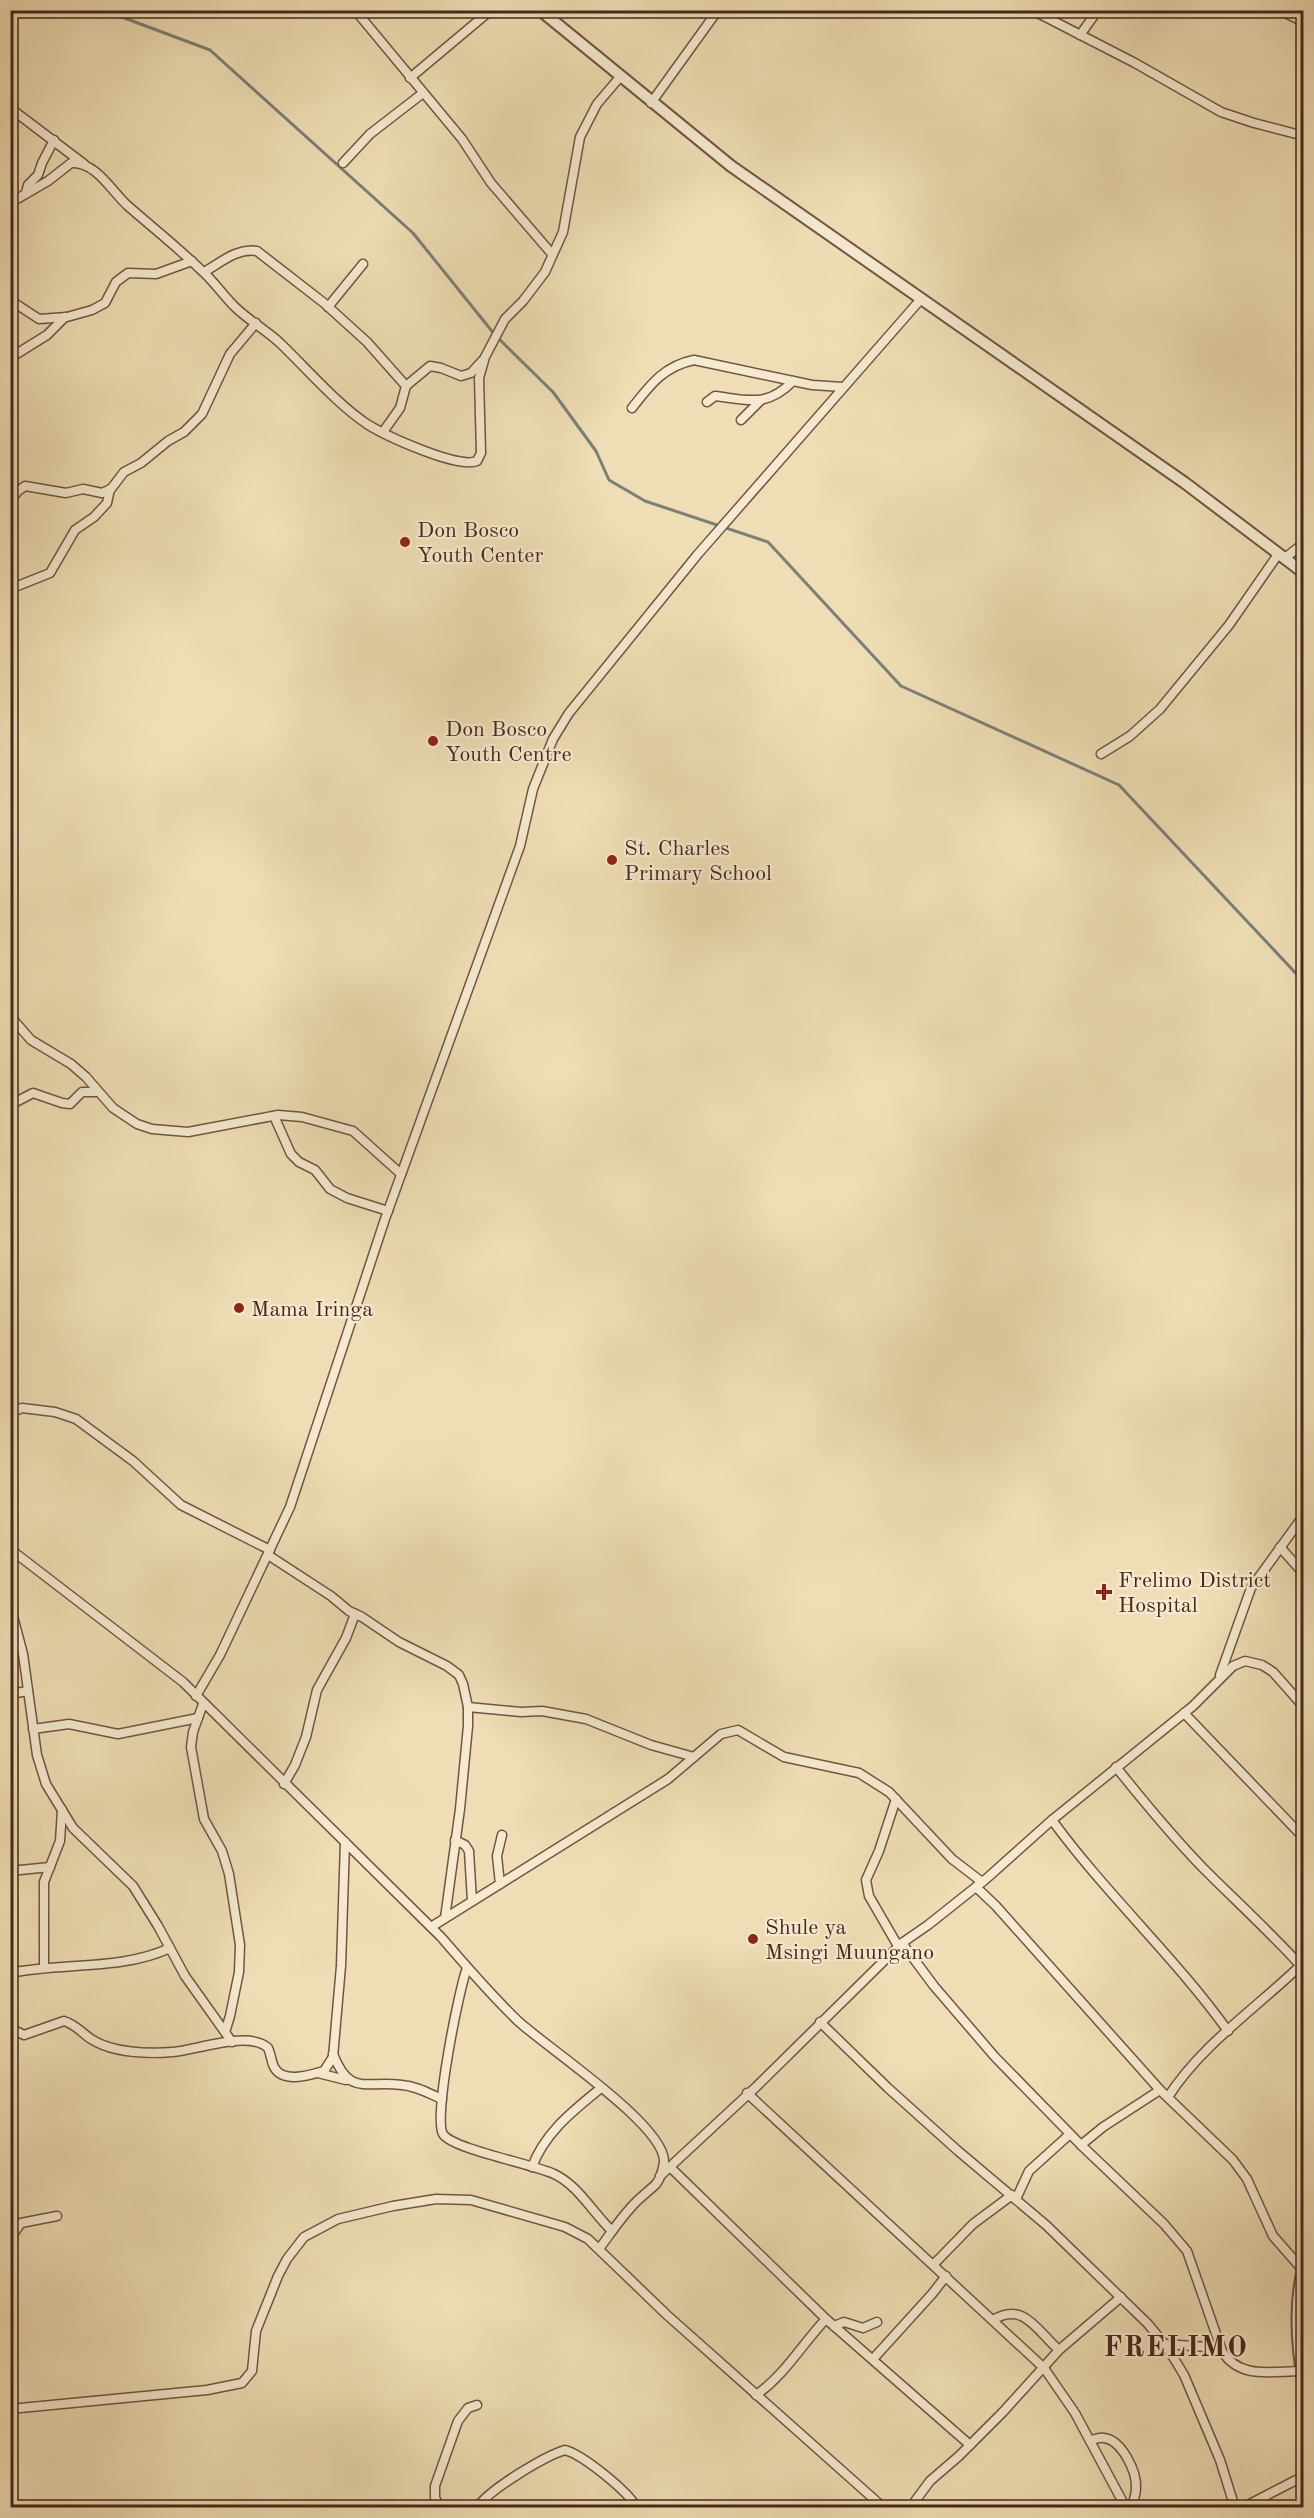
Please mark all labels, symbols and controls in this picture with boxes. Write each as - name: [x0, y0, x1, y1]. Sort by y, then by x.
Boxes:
- place label: Don Bosco Youth Center: [417, 520, 544, 567]
- marker: Don Bosco Youth Center: [398, 535, 412, 549]
- place label: Don Bosco Youth Centre: [445, 719, 572, 766]
- marker: Don Bosco Youth Centre: [426, 734, 440, 748]
- place label: St. Charles Primary School: [624, 838, 772, 885]
- marker: St. Charles Primary School: [605, 853, 619, 867]
- place label: Mama Iringa: [251, 1299, 373, 1321]
- marker: Mama Iringa: [232, 1301, 246, 1315]
- place label: Frelimo District Hospital: [1118, 1570, 1271, 1617]
- marker: Frelimo District Hospital: [1095, 1583, 1113, 1601]
- place label: Shule ya Msingi Muungano: [765, 1917, 934, 1964]
- marker: Shule ya Msingi Muungano: [746, 1932, 760, 1946]
- district label: FRELIMO: [1104, 2335, 1248, 2363]

